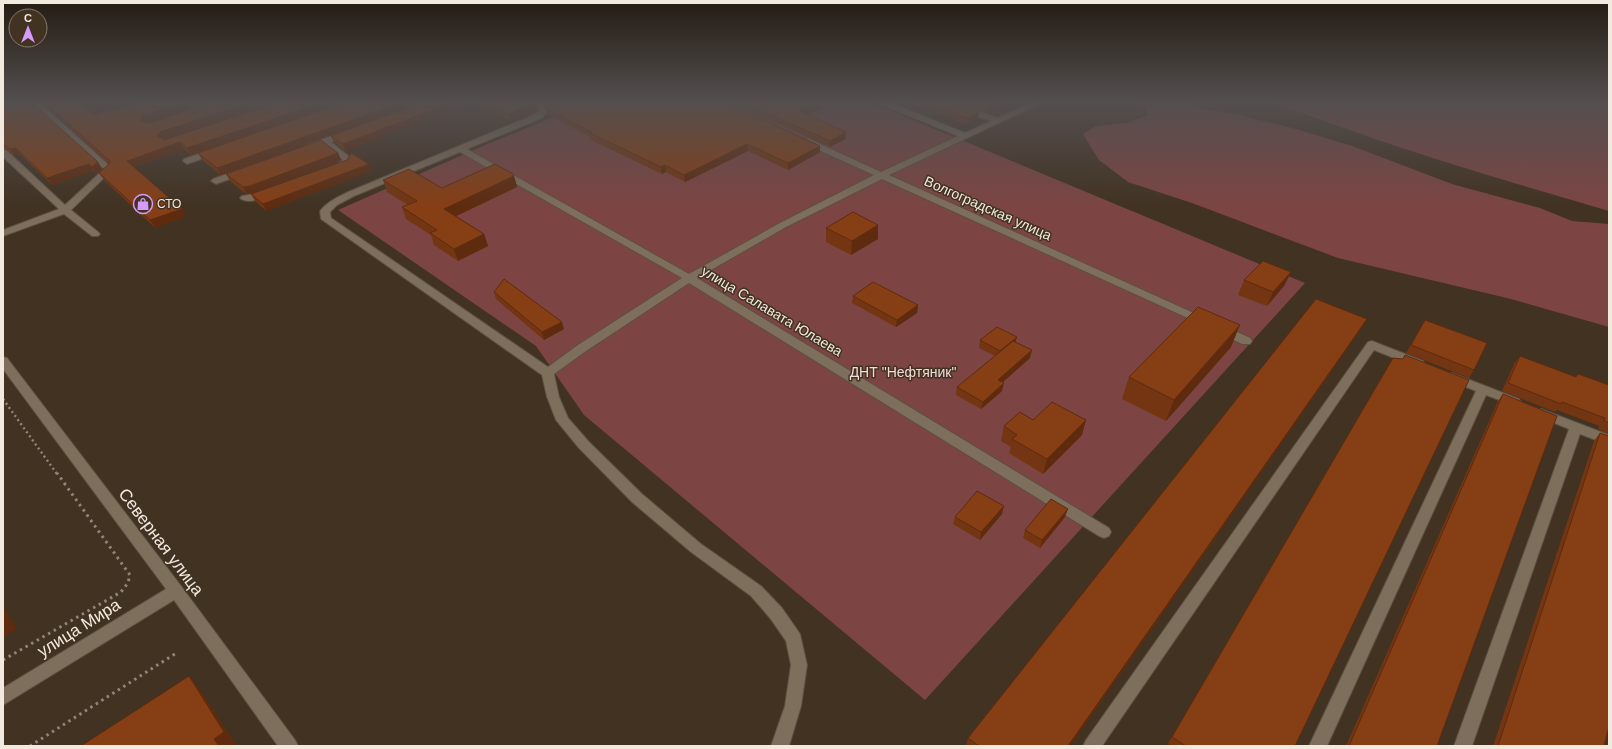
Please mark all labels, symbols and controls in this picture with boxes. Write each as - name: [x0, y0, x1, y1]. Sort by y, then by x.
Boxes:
- north arrow: [8, 8, 48, 48]
- text: С: [24, 12, 32, 24]
- street label: Волгоградская улица: [922, 173, 1054, 243]
- shop icon: СТО: [132, 193, 154, 215]
- place label: СТО: [157, 197, 181, 211]
- street label: улица Салавата Юлаева: [699, 263, 845, 360]
- park label: ДНТ "Нефтяник": [850, 364, 956, 380]
- street label: Северная улица: [115, 485, 208, 600]
- street label: улица Мира: [34, 595, 124, 661]

